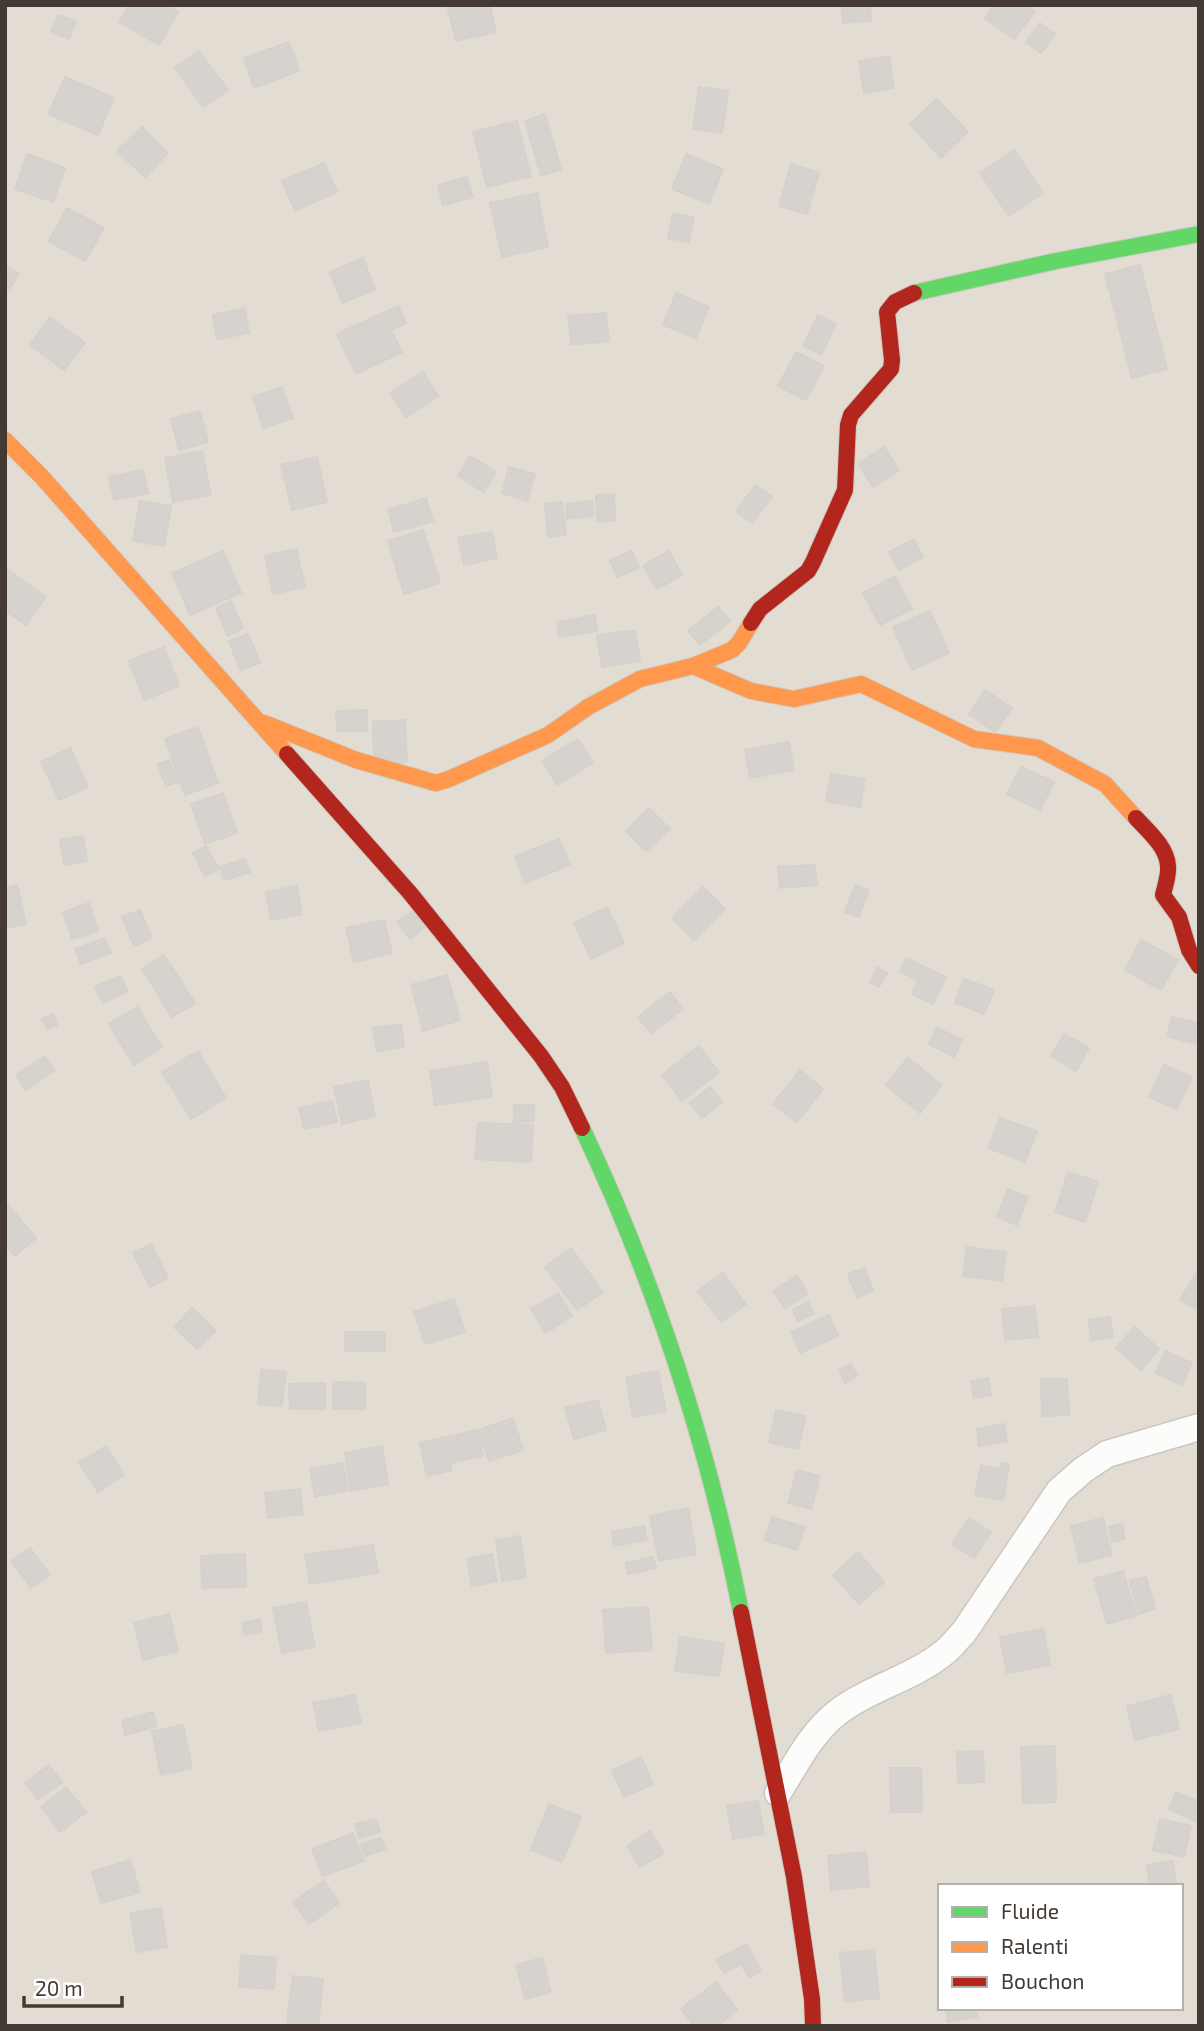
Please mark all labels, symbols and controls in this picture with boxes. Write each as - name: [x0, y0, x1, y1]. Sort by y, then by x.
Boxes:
- legend: [938, 1884, 1183, 2010]
- text: Fluide: [1001, 1898, 1059, 1923]
- text: Ralenti: [1001, 1933, 1068, 1958]
- scale bar: [24, 1965, 122, 2009]
- text: Bouchon: [1001, 1968, 1085, 1993]
- text: 20 m: [35, 1975, 83, 2000]

